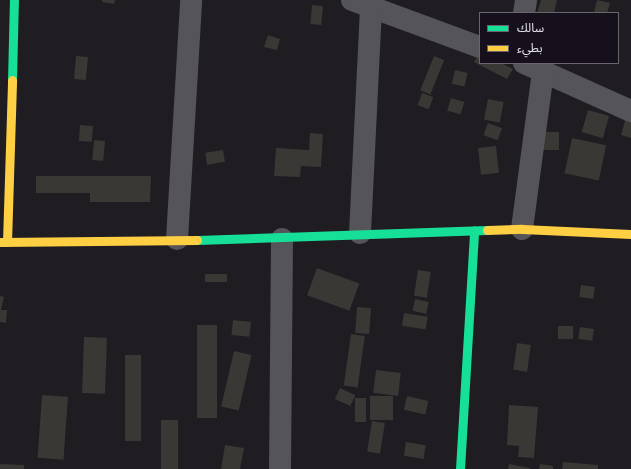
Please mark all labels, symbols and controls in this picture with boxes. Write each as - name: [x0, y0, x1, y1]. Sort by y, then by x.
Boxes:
- legend: [479, 12, 619, 64]
- text: سالك: [517, 22, 544, 34]
- text: بطيء: [517, 42, 543, 54]

